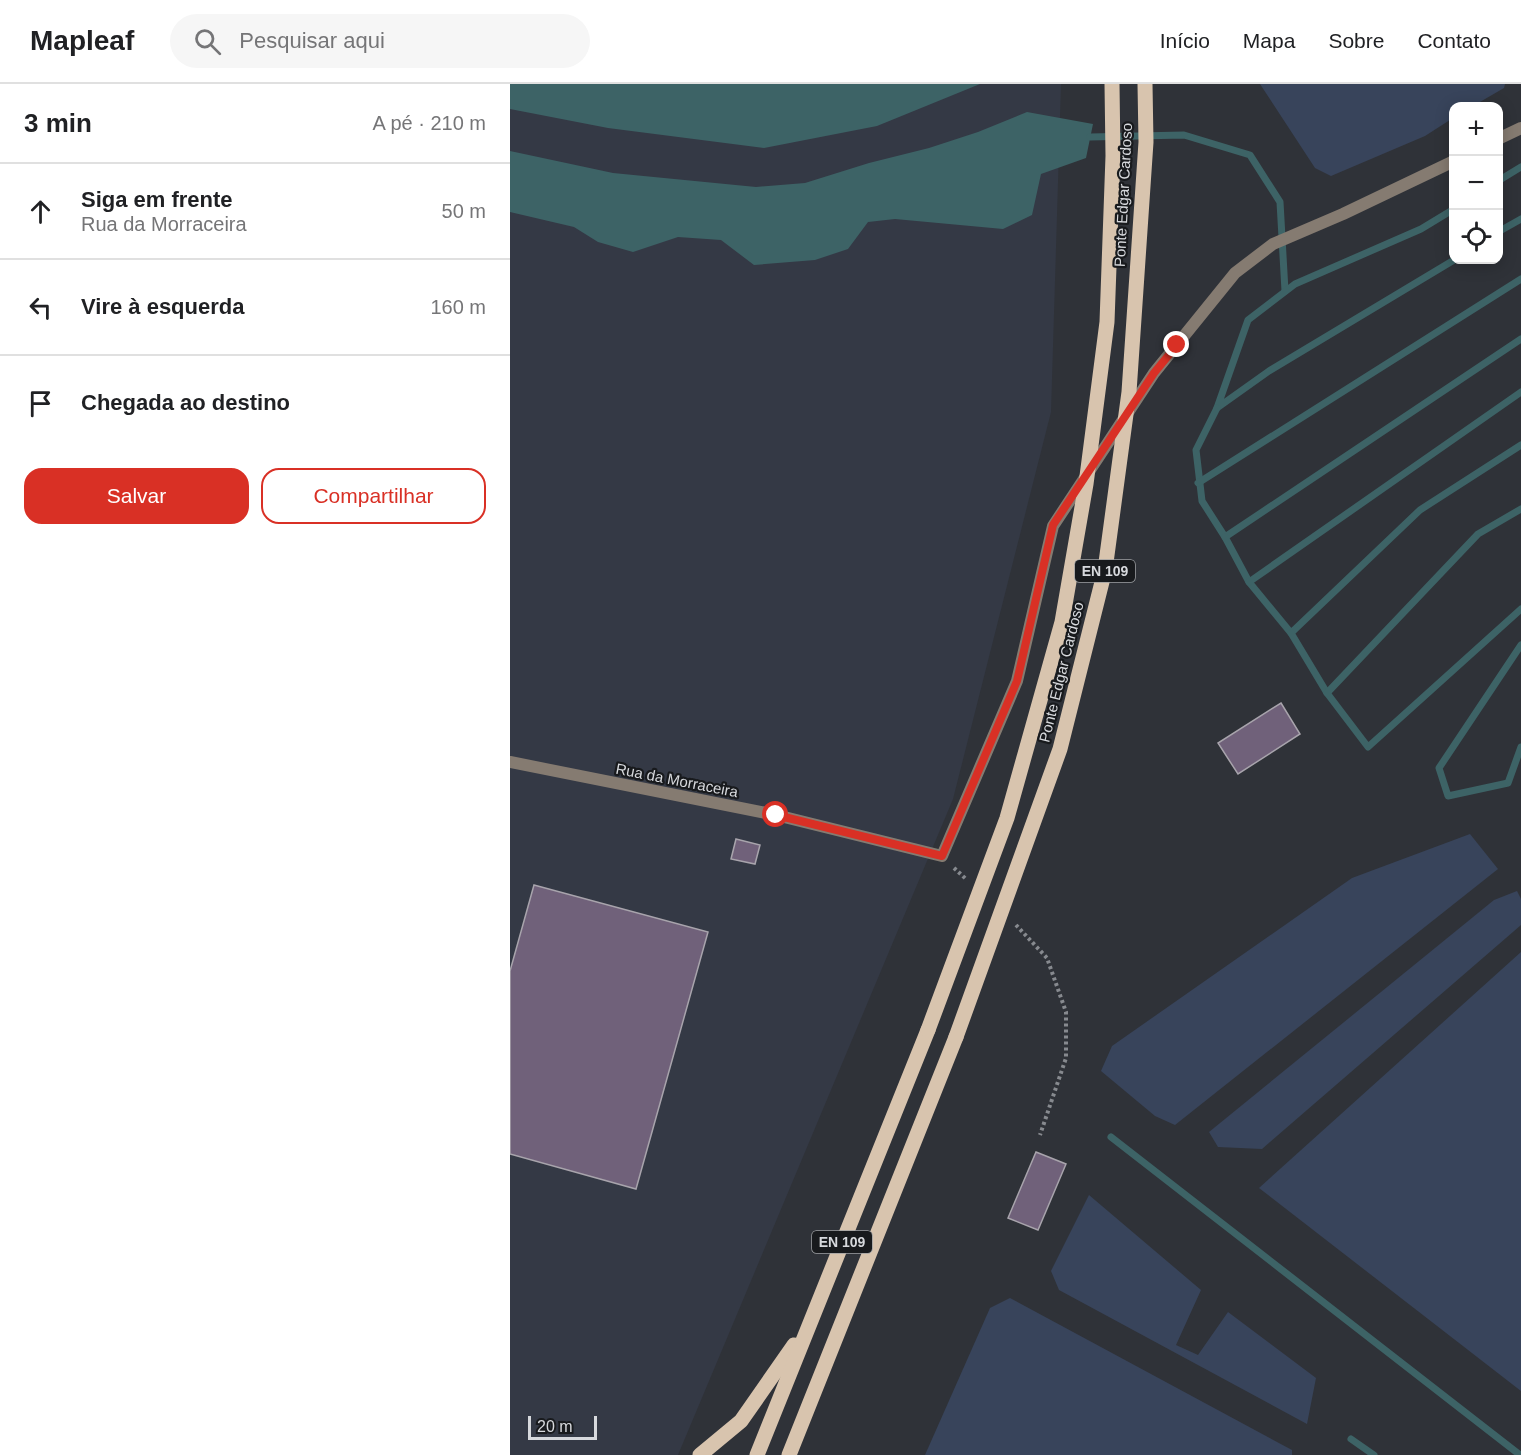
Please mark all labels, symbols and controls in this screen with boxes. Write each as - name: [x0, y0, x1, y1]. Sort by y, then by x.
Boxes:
- search box: [170, 14, 590, 68]
- text: Mapleaf: [30, 25, 134, 56]
- icon: search: [191, 25, 224, 58]
- text: Pesquisar aqui: [239, 28, 385, 53]
- text: Início: [1160, 29, 1210, 52]
- text: Mapa: [1243, 29, 1295, 52]
- text: Sobre: [1328, 29, 1384, 52]
- text: Contato: [1417, 29, 1491, 52]
- map controls: [1449, 102, 1503, 264]
- button: +: [1449, 102, 1503, 156]
- text: 3 min: [24, 108, 92, 138]
- text: A pé · 210 m: [373, 112, 486, 134]
- street label: Ponte Edgar Cardoso: [1111, 123, 1135, 267]
- button: −: [1449, 156, 1503, 210]
- text: Siga em frente: [81, 187, 233, 212]
- icon: ahead: [24, 195, 57, 228]
- text: 50 m: [442, 200, 486, 222]
- button: locate: [1449, 210, 1503, 264]
- text: Rua da Morraceira: [81, 213, 247, 235]
- icon: left: [24, 291, 57, 324]
- text: Vire à esquerda: [81, 294, 244, 319]
- text: 160 m: [430, 296, 486, 318]
- route end: [1163, 331, 1189, 357]
- icon: arrive: [24, 387, 57, 420]
- text: Chegada ao destino: [81, 390, 290, 415]
- button: Salvar: [24, 468, 249, 524]
- button: Compartilhar: [261, 468, 486, 524]
- road number: EN 109: [1075, 560, 1135, 582]
- street label: Ponte Edgar Cardoso: [1035, 600, 1087, 744]
- street label: Rua da Morraceira: [614, 760, 740, 800]
- route start: [762, 801, 788, 827]
- road number: EN 109: [812, 1231, 872, 1253]
- scale bar: [528, 1413, 597, 1440]
- text: 20 m: [537, 1418, 573, 1435]

